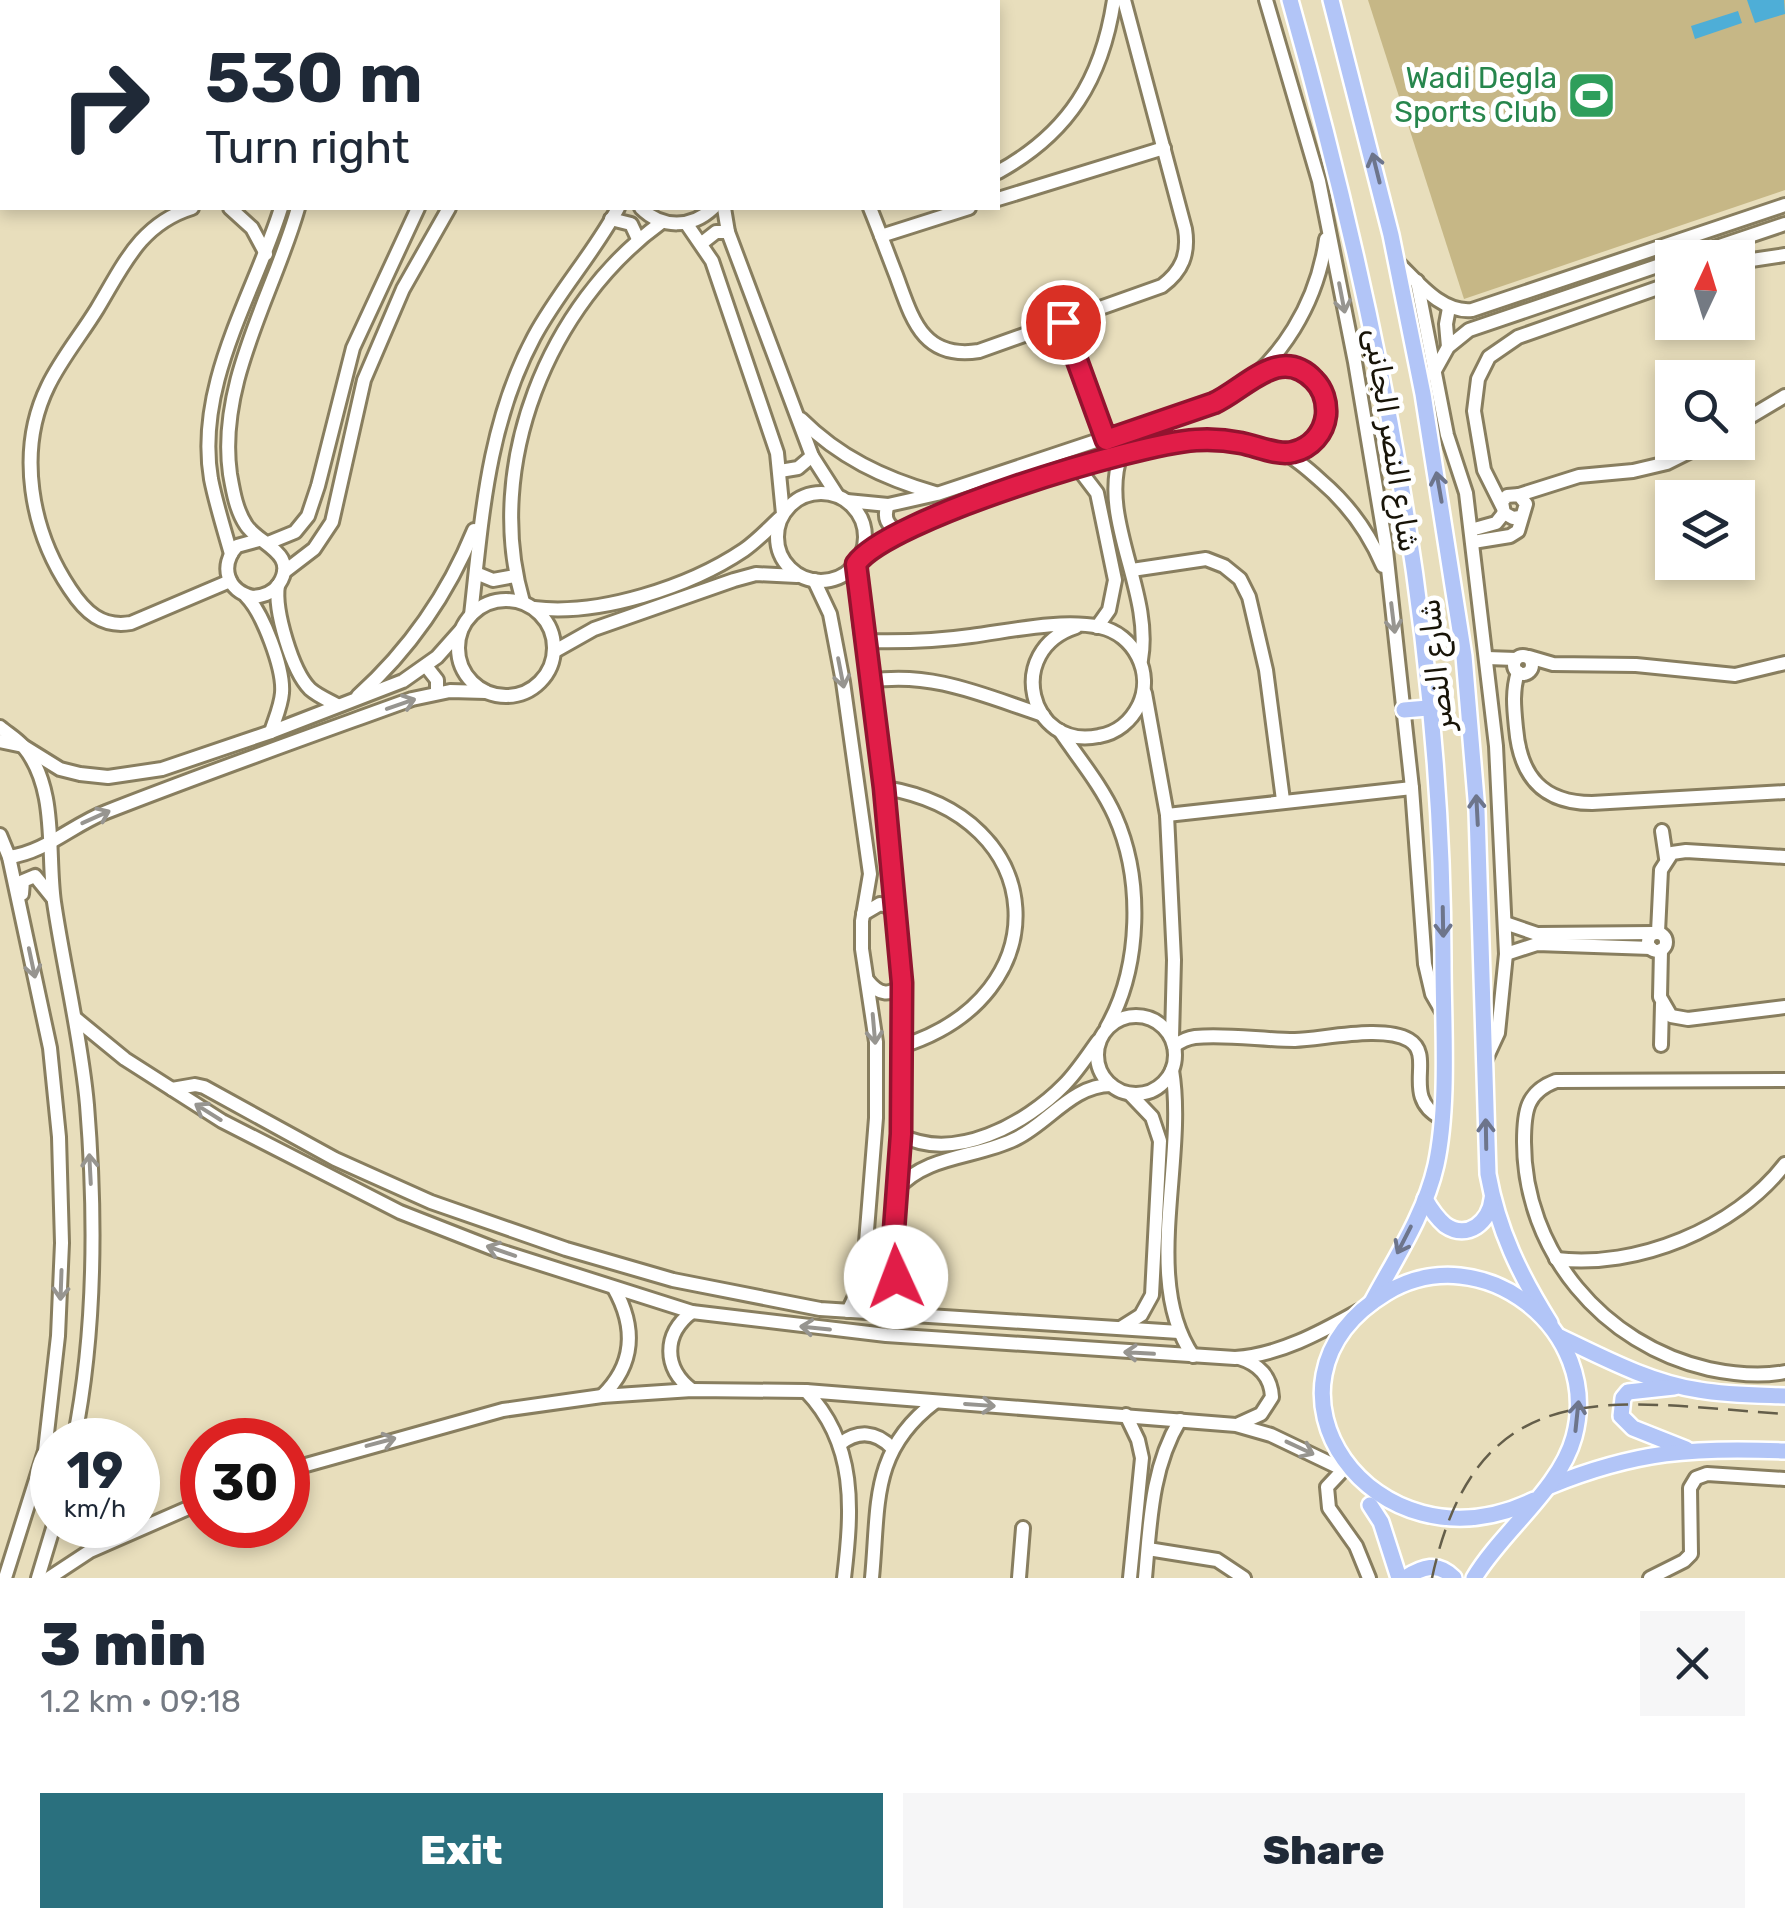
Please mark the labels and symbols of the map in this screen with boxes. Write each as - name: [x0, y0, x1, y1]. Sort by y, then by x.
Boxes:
- place label: Wadi Degla Sports Club: [1394, 60, 1557, 130]
- sports icon: Wadi Degla Sports Club: [1566, 69, 1618, 121]
- one-way arrow: [1365, 153, 1384, 184]
- north arrow: [1655, 240, 1755, 340]
- pin: [1021, 280, 1106, 365]
- one-way arrow: [1334, 281, 1353, 313]
- street label: شارع النصر الجانبى: [1355, 325, 1427, 555]
- one-way arrow: [1429, 471, 1448, 504]
- street label: شارع النصر: [1411, 597, 1463, 735]
- one-way arrow: [1385, 602, 1403, 634]
- one-way arrow: [833, 656, 852, 688]
- one-way arrow: [385, 693, 416, 711]
- one-way arrow: [1467, 794, 1486, 826]
- one-way arrow: [81, 807, 111, 825]
- one-way arrow: [1434, 906, 1452, 938]
- one-way arrow: [23, 946, 42, 978]
- one-way arrow: [865, 1013, 884, 1045]
- one-way arrow: [194, 1102, 223, 1122]
- one-way arrow: [1476, 1119, 1495, 1151]
- one-way arrow: [80, 1153, 99, 1185]
- position arrow: [844, 1225, 948, 1329]
- one-way arrow: [1394, 1225, 1413, 1255]
- one-way arrow: [485, 1241, 517, 1259]
- one-way arrow: [51, 1269, 70, 1301]
- one-way arrow: [800, 1318, 832, 1337]
- one-way arrow: [1124, 1343, 1156, 1362]
- one-way arrow: [963, 1396, 995, 1415]
- one-way arrow: [1567, 1400, 1586, 1432]
- speed limit sign: 30: [180, 1418, 310, 1548]
- one-way arrow: [365, 1432, 396, 1451]
- one-way arrow: [1284, 1440, 1314, 1459]

